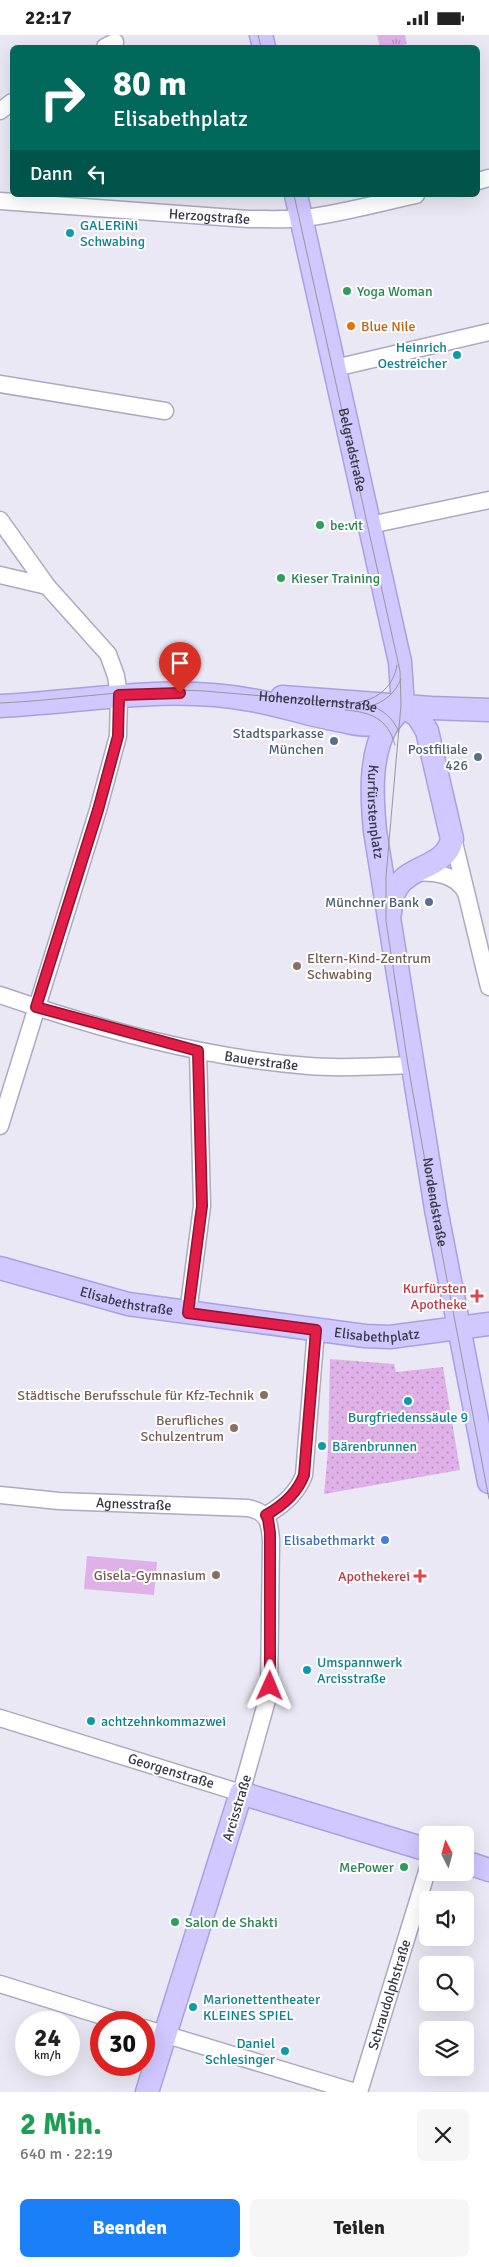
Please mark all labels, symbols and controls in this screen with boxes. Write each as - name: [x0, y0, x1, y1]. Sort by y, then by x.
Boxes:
- text: 22:17: [25, 6, 72, 30]
- text: 80 m: [113, 62, 187, 105]
- icon: right: [30, 65, 95, 130]
- text: Elisabethplatz: [113, 105, 248, 132]
- icon: left: [83, 160, 111, 188]
- text: Dann: [30, 162, 73, 186]
- street label: Herzogstraße: [168, 205, 251, 228]
- place label: GALERiNi Schwabing: [80, 217, 145, 250]
- marker: GALERiNi Schwabing: [64, 227, 76, 239]
- place label: Yoga Woman: [357, 283, 433, 300]
- marker: Yoga Woman: [341, 285, 353, 297]
- place label: Blue Nile: [361, 318, 415, 335]
- marker: Blue Nile: [345, 320, 357, 332]
- place label: Heinrich Oestreicher: [378, 339, 448, 372]
- marker: Heinrich Oestreicher: [451, 349, 463, 361]
- street label: Belgradstraße: [335, 406, 370, 493]
- place label: be:vit: [330, 517, 363, 534]
- marker: be:vit: [314, 519, 326, 531]
- place label: Kieser Training: [291, 570, 380, 587]
- marker: Kieser Training: [275, 572, 287, 584]
- pin: [159, 642, 201, 693]
- icon: arrive: [166, 649, 194, 677]
- street label: Hohenzollernstraße: [258, 687, 380, 716]
- place label: Stadtsparkasse München: [233, 725, 324, 758]
- marker: Stadtsparkasse München: [328, 735, 340, 747]
- place label: Postfiliale 426: [408, 741, 468, 774]
- marker: Postfiliale 426: [472, 751, 484, 763]
- street label: Kurfürstenplatz: [364, 764, 388, 860]
- place label: Münchner Bank: [325, 894, 419, 911]
- marker: Münchner Bank: [423, 896, 435, 908]
- place label: Eltern-Kind-Zentrum Schwabing: [307, 950, 431, 983]
- marker: Eltern-Kind-Zentrum Schwabing: [291, 960, 303, 972]
- street label: Bauerstraße: [223, 1047, 299, 1074]
- street label: Nordendstraße: [419, 1156, 452, 1248]
- place label: Kurfürsten Apotheke: [403, 1280, 467, 1313]
- street label: Elisabethstraße: [78, 1282, 174, 1319]
- marker: Kurfürsten Apotheke: [471, 1290, 483, 1302]
- street label: Elisabethplatz: [333, 1323, 421, 1345]
- place label: Städtische Berufsschule für Kfz-Technik: [17, 1387, 254, 1404]
- marker: Städtische Berufsschule für Kfz-Technik: [258, 1389, 270, 1401]
- marker: Burgfriedenssäule 9: [402, 1395, 414, 1407]
- place label: Burgfriedenssäule 9: [348, 1409, 468, 1426]
- place label: Berufliches Schulzentrum: [140, 1412, 224, 1445]
- marker: Berufliches Schulzentrum: [228, 1422, 240, 1434]
- place label: Bärenbrunnen: [332, 1438, 417, 1455]
- marker: Bärenbrunnen: [316, 1440, 328, 1452]
- street label: Agnesstraße: [96, 1494, 172, 1514]
- place label: Elisabethmarkt: [284, 1532, 375, 1549]
- marker: Elisabethmarkt: [379, 1534, 391, 1546]
- place label: Gisela-Gymnasium: [94, 1567, 206, 1584]
- place label: Apothekerei: [338, 1568, 410, 1585]
- marker: Gisela-Gymnasium: [210, 1569, 222, 1581]
- marker: Apothekerei: [414, 1570, 426, 1582]
- place label: Umspannwerk Arcisstraße: [317, 1654, 402, 1687]
- position arrow: [243, 1659, 295, 1711]
- marker: Umspannwerk Arcisstraße: [301, 1664, 313, 1676]
- place label: achtzehnkommazwei: [101, 1713, 226, 1730]
- marker: achtzehnkommazwei: [85, 1715, 97, 1727]
- street label: Georgenstraße: [126, 1750, 216, 1792]
- street label: Arcisstraße: [219, 1772, 255, 1844]
- north arrow: [419, 1826, 474, 1881]
- map controls: [419, 1826, 474, 2076]
- place label: MePower: [339, 1859, 395, 1876]
- marker: MePower: [398, 1861, 410, 1873]
- button: sound: [419, 1891, 474, 1946]
- place label: Salon de Shakti: [185, 1914, 278, 1931]
- marker: Salon de Shakti: [169, 1916, 181, 1928]
- street label: Schraudolphstraße: [364, 1937, 414, 2052]
- button: search: [419, 1956, 474, 2011]
- place label: Marionettentheater KLEINES SPIEL: [203, 1991, 321, 2024]
- marker: Marionettentheater KLEINES SPIEL: [187, 2001, 199, 2013]
- speed limit sign: 30: [90, 2011, 155, 2076]
- button: layers: [419, 2021, 474, 2076]
- text: 24: [34, 2022, 61, 2053]
- place label: Daniel Schlesinger: [205, 2035, 276, 2068]
- marker: Daniel Schlesinger: [279, 2045, 291, 2057]
- text: km/h: [34, 2048, 61, 2063]
- text: 2 Min.: [20, 2106, 102, 2143]
- button: close: [417, 2109, 469, 2161]
- text: 640 m · 22:19: [20, 2144, 113, 2164]
- button: Beenden: [20, 2199, 240, 2257]
- button: Teilen: [250, 2199, 469, 2257]

